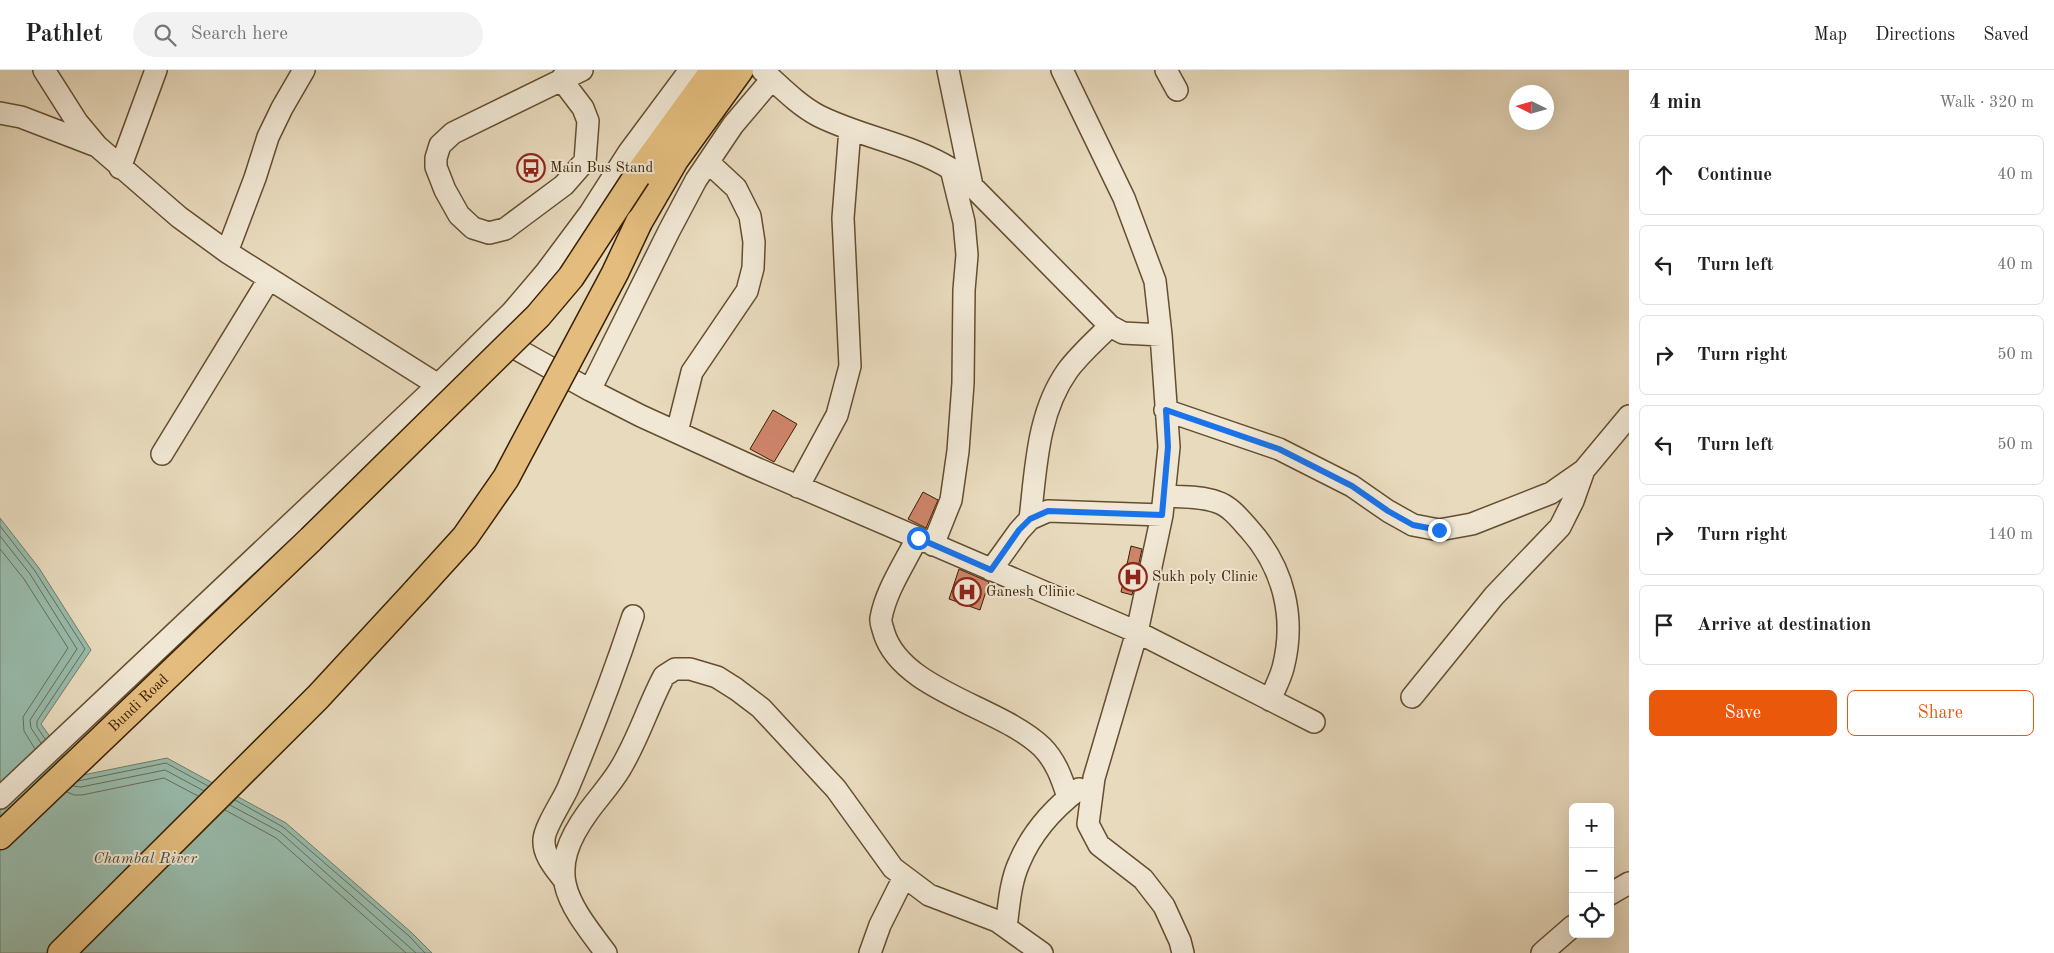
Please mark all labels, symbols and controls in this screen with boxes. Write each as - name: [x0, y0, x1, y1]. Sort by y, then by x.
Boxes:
- search box: [133, 12, 483, 57]
- icon: search: [151, 21, 179, 49]
- text: Pathlet: [25, 23, 103, 47]
- text: Search here: [191, 25, 288, 44]
- text: Map: [1814, 26, 1847, 44]
- text: Directions: [1875, 26, 1955, 44]
- text: Saved: [1983, 26, 2029, 44]
- north arrow: [1509, 85, 1554, 130]
- text: 4 min: [1649, 92, 1702, 113]
- text: Walk · 320 m: [1939, 95, 2034, 111]
- bus stop icon: Main Bus Stand: [516, 153, 546, 183]
- place label: Main Bus Stand: [550, 161, 653, 176]
- icon: ahead: [1650, 161, 1678, 189]
- text: Continue: [1697, 166, 1772, 185]
- text: 40 m: [1997, 167, 2033, 183]
- icon: left: [1650, 251, 1678, 279]
- text: Turn left: [1697, 256, 1774, 275]
- text: 40 m: [1997, 257, 2033, 273]
- icon: right: [1650, 341, 1678, 369]
- text: Turn right: [1697, 346, 1787, 365]
- text: 50 m: [1997, 347, 2033, 363]
- icon: left: [1650, 431, 1678, 459]
- text: Turn left: [1697, 436, 1774, 455]
- text: 50 m: [1997, 437, 2033, 453]
- route end: [1428, 519, 1451, 542]
- icon: right: [1650, 521, 1678, 549]
- text: Turn right: [1697, 526, 1787, 545]
- route start: [907, 527, 930, 550]
- text: 140 m: [1988, 527, 2033, 543]
- hospital icon: Sukh poly Clinic: [1118, 562, 1148, 592]
- place label: Sukh poly Clinic: [1152, 570, 1258, 585]
- hospital icon: Ganesh Clinic: [952, 577, 982, 607]
- place label: Ganesh Clinic: [986, 585, 1075, 600]
- icon: arrive: [1650, 611, 1678, 639]
- text: Arrive at destination: [1697, 616, 1871, 635]
- street label: Bundi Road: [106, 672, 172, 735]
- button: Save: [1649, 690, 1837, 736]
- button: Share: [1847, 690, 2034, 736]
- map controls: [1569, 803, 1614, 938]
- button: +: [1569, 803, 1614, 848]
- button: −: [1569, 848, 1614, 893]
- water label: Chambal River: [93, 851, 198, 867]
- button: locate: [1569, 893, 1614, 938]

